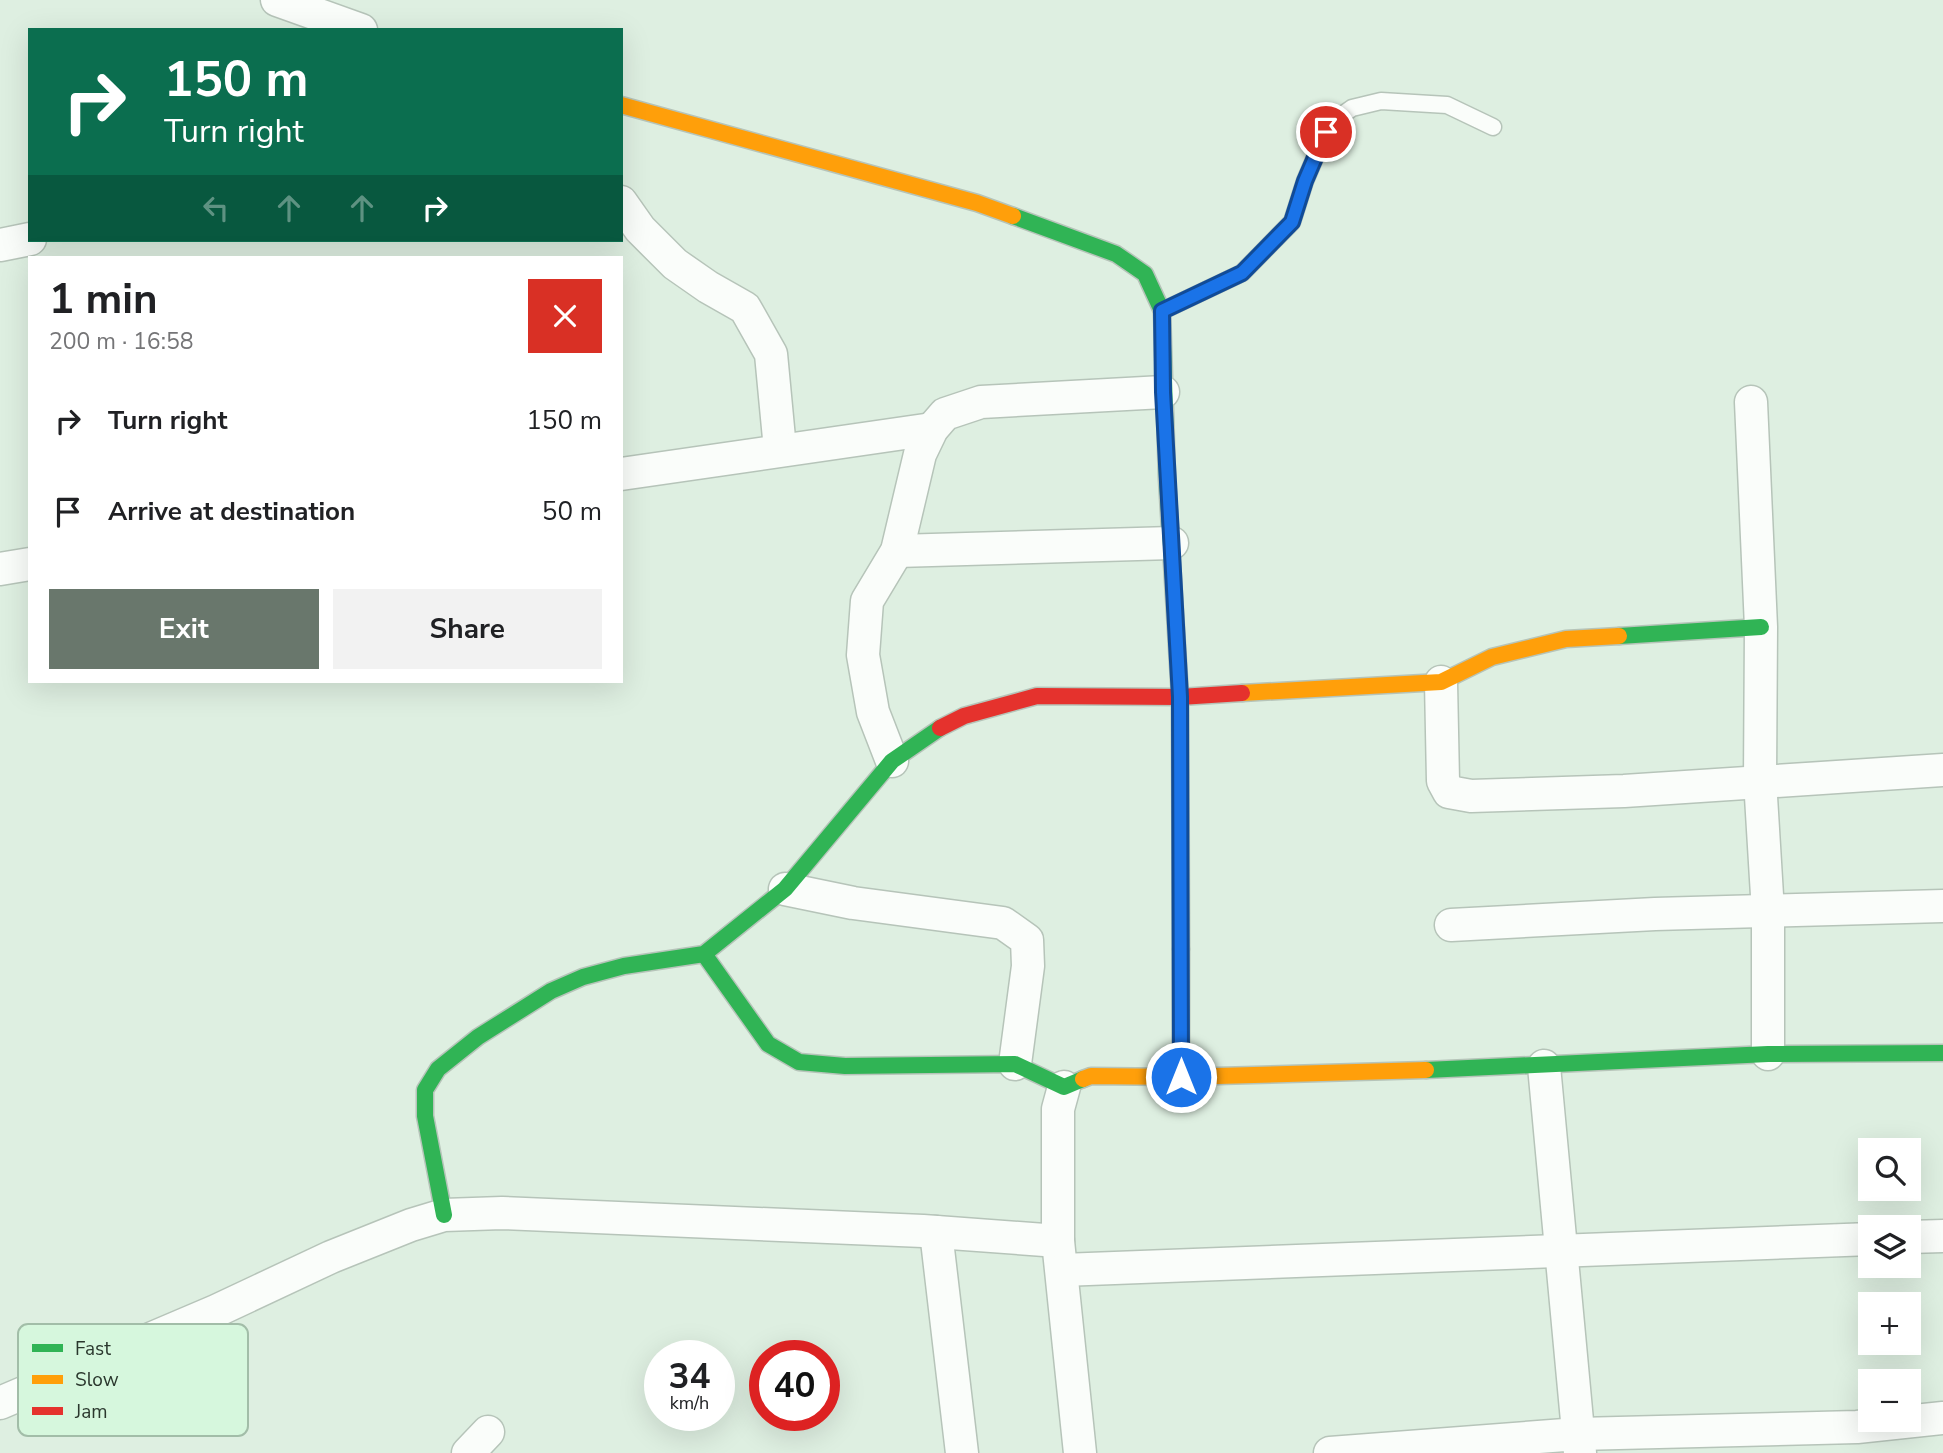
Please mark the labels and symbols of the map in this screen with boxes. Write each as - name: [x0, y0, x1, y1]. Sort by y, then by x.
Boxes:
- pin: [1296, 102, 1356, 162]
- position arrow: [1144, 1040, 1218, 1114]
- legend: [18, 1324, 248, 1436]
- text: Fast: [75, 1336, 111, 1362]
- speed limit sign: 40: [749, 1340, 840, 1431]
- text: Slow: [75, 1367, 119, 1393]
- text: Jam: [74, 1399, 108, 1425]

